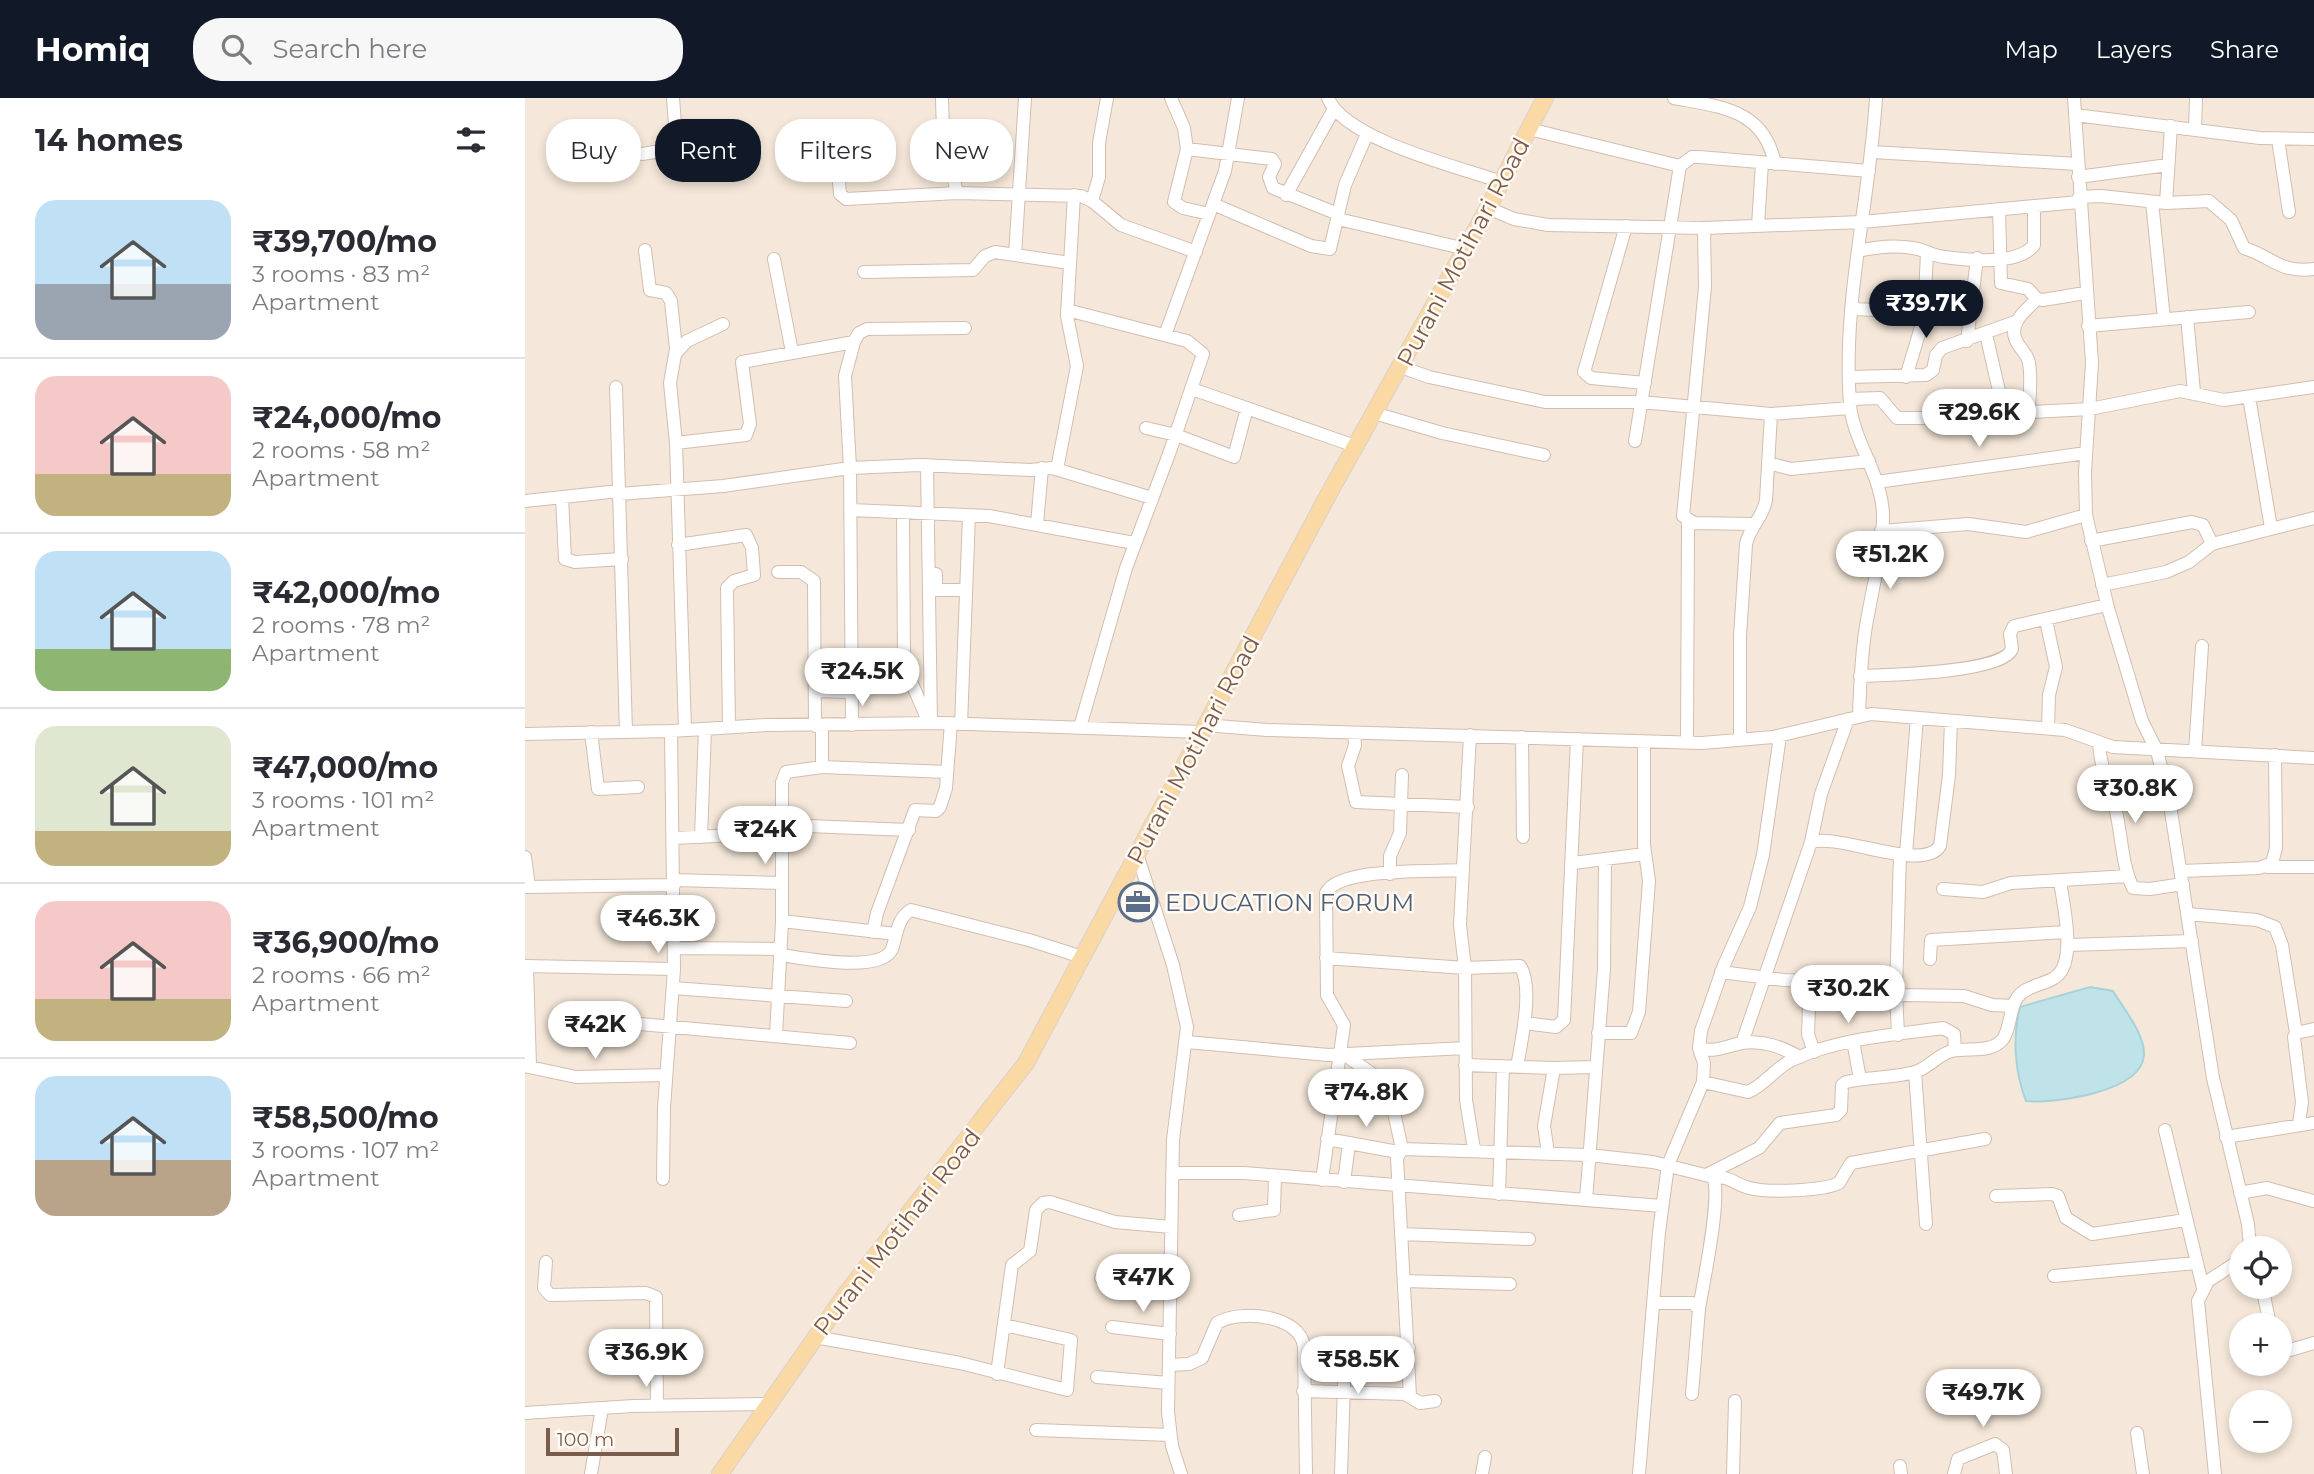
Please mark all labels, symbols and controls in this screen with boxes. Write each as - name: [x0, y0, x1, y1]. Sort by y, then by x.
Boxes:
- search box: [193, 18, 683, 81]
- text: Homiq: [35, 29, 151, 69]
- icon: search: [217, 30, 255, 68]
- text: Search here: [273, 33, 427, 65]
- text: Map: [2004, 35, 2058, 64]
- text: Layers: [2096, 35, 2172, 64]
- text: Share: [2210, 35, 2279, 64]
- chip: Buy: [546, 119, 641, 182]
- chip: Rent: [655, 119, 761, 182]
- chip: Filters: [775, 119, 896, 182]
- chip: New: [910, 119, 1013, 182]
- icon: filters: [452, 121, 490, 159]
- text: 14 homes: [35, 122, 183, 159]
- street label: Purani Motihari Road: [1390, 133, 1536, 371]
- text: ₹39,700/mo: [252, 223, 437, 260]
- icon: home: [91, 228, 175, 312]
- text: 3 rooms · 83 m²: [252, 260, 430, 288]
- pin: ₹39.7K: [1869, 280, 1983, 340]
- text: Apartment: [252, 288, 380, 316]
- text: ₹39.7K: [1885, 289, 1967, 317]
- pin: ₹29.6K: [1922, 390, 2036, 449]
- text: ₹29.6K: [1938, 398, 2020, 426]
- text: ₹24,000/mo: [252, 399, 441, 436]
- icon: home: [91, 404, 175, 488]
- text: 2 rooms · 58 m²: [252, 436, 430, 464]
- text: Apartment: [252, 464, 380, 492]
- pin: ₹51.2K: [1833, 532, 1947, 591]
- text: ₹51.2K: [1852, 540, 1928, 568]
- text: ₹42,000/mo: [252, 574, 440, 611]
- icon: home: [91, 579, 175, 663]
- text: 2 rooms · 78 m²: [252, 611, 430, 639]
- street label: Purani Motihari Road: [1120, 631, 1266, 869]
- text: Apartment: [252, 639, 380, 667]
- pin: ₹24.5K: [805, 648, 919, 708]
- text: ₹24.5K: [820, 657, 904, 685]
- text: ₹47,000/mo: [252, 749, 438, 786]
- icon: home: [91, 754, 175, 838]
- pin: ₹30.8K: [2078, 766, 2192, 825]
- text: ₹30.8K: [2093, 774, 2177, 802]
- text: 3 rooms · 101 m²: [252, 786, 434, 814]
- pin: ₹24K: [724, 806, 806, 866]
- text: Apartment: [252, 814, 380, 842]
- text: ₹24K: [734, 815, 796, 843]
- office icon: EDUCATION FORUM: [1117, 881, 1159, 923]
- place label: EDUCATION FORUM: [1165, 888, 1414, 917]
- pin: ₹46.3K: [601, 896, 715, 955]
- text: ₹46.3K: [616, 904, 700, 932]
- text: ₹36,900/mo: [252, 924, 439, 961]
- icon: home: [91, 929, 175, 1013]
- text: 2 rooms · 66 m²: [252, 961, 431, 989]
- pin: ₹30.2K: [1791, 965, 1905, 1025]
- text: ₹30.2K: [1807, 974, 1889, 1002]
- text: Apartment: [252, 989, 380, 1017]
- pin: ₹42K: [554, 1002, 636, 1061]
- text: ₹42K: [564, 1010, 626, 1038]
- pin: ₹74.8K: [1309, 1070, 1423, 1129]
- text: ₹74.8K: [1324, 1078, 1408, 1106]
- text: ₹58,500/mo: [252, 1099, 439, 1136]
- icon: home: [91, 1104, 175, 1188]
- street label: Purani Motihari Road: [807, 1123, 987, 1341]
- text: 3 rooms · 107 m²: [252, 1136, 439, 1164]
- text: Apartment: [252, 1164, 380, 1192]
- map controls: [2229, 1236, 2292, 1453]
- button: locate: [2229, 1236, 2292, 1299]
- pin: ₹47K: [1102, 1254, 1184, 1314]
- text: ₹47K: [1112, 1263, 1174, 1291]
- button: +: [2229, 1313, 2292, 1376]
- pin: ₹36.9K: [589, 1330, 703, 1389]
- pin: ₹58.5K: [1301, 1336, 1415, 1396]
- text: ₹36.9K: [605, 1338, 687, 1366]
- text: ₹58.5K: [1317, 1345, 1399, 1373]
- pin: ₹49.7K: [1926, 1370, 2040, 1429]
- text: ₹49.7K: [1942, 1378, 2024, 1406]
- button: −: [2229, 1390, 2292, 1453]
- scale bar: [546, 1425, 679, 1457]
- text: 100 m: [557, 1428, 614, 1451]

